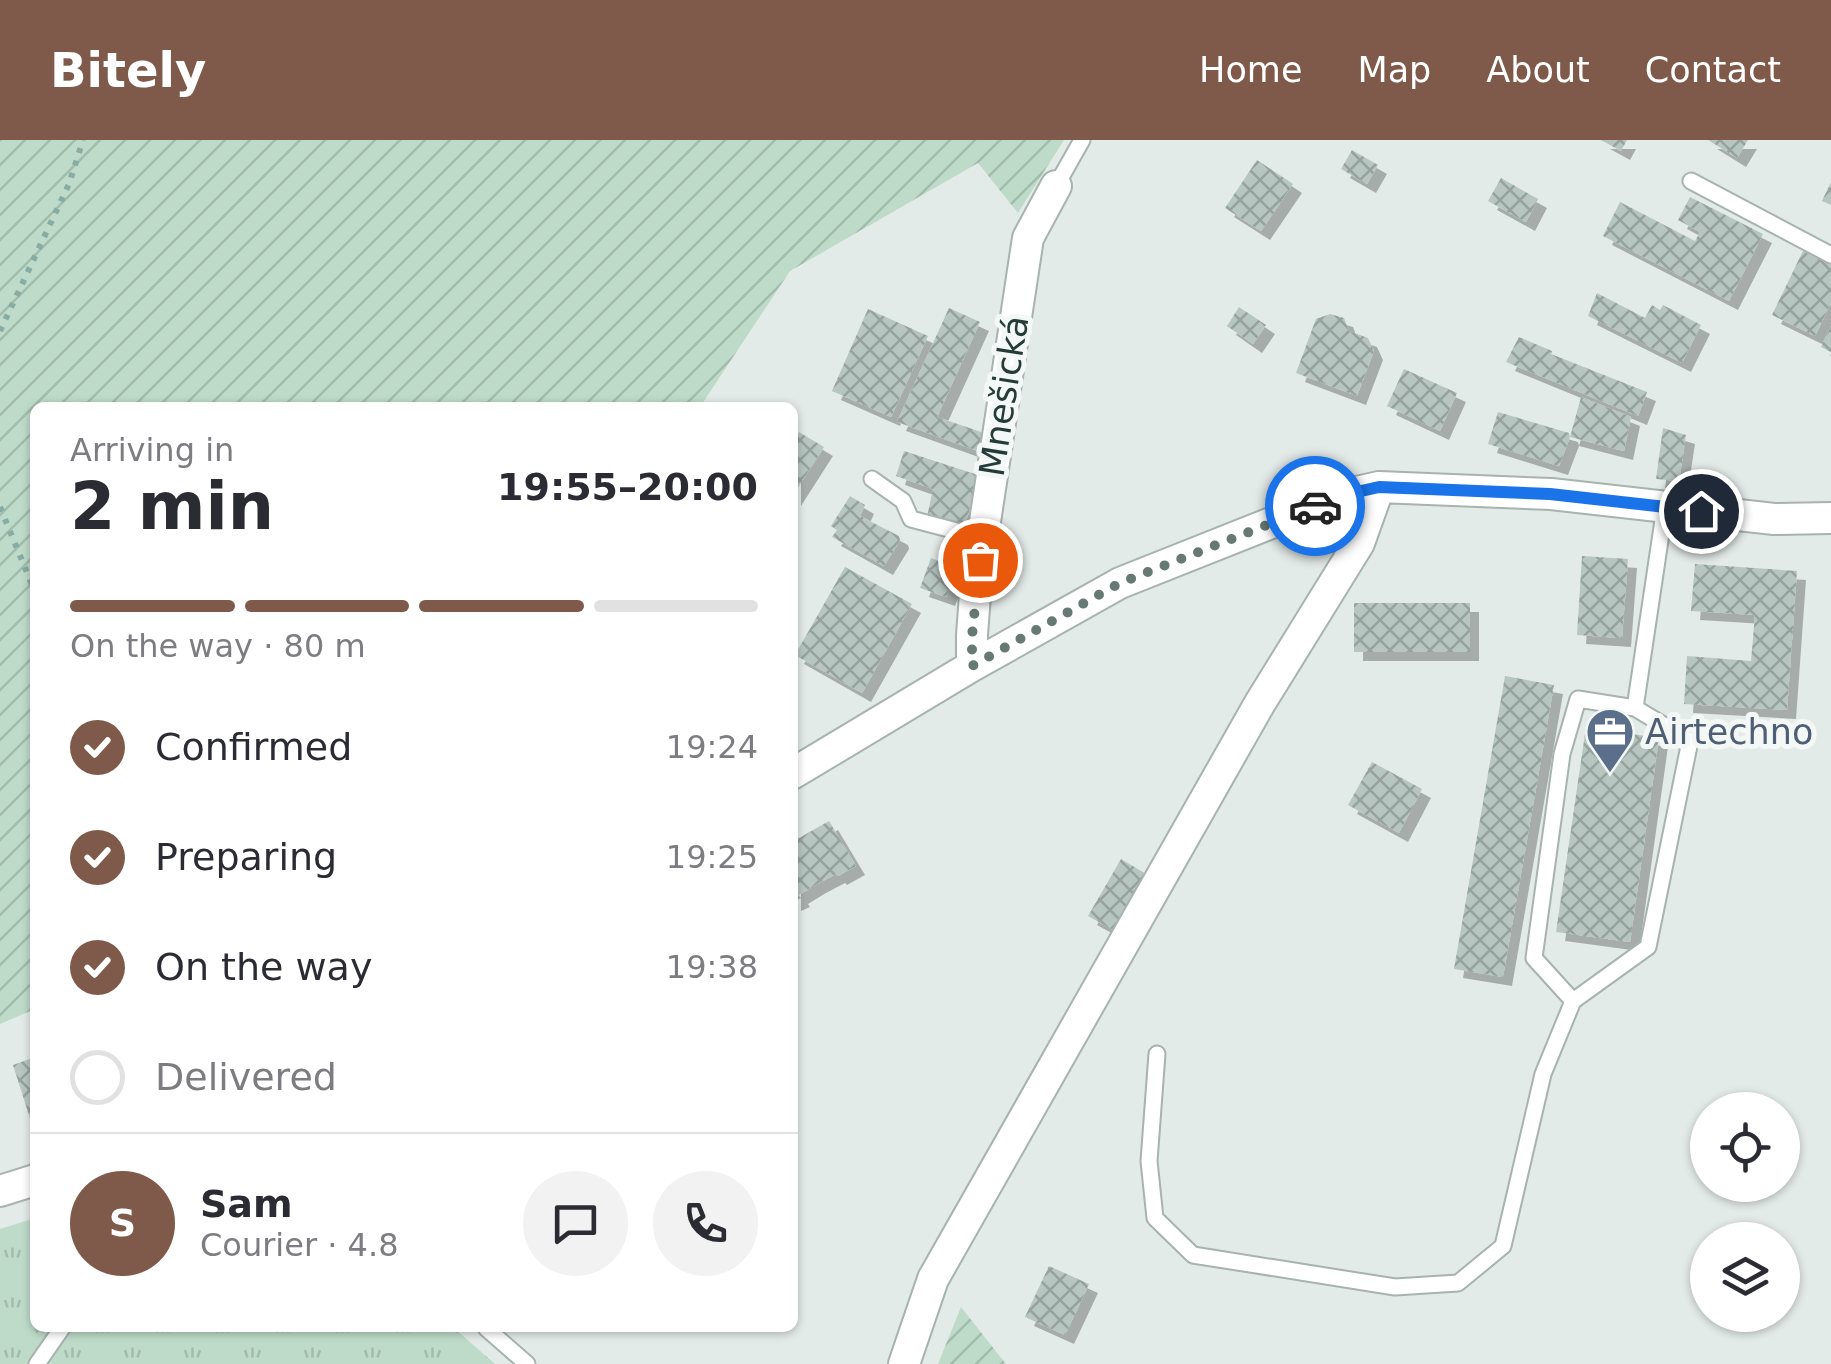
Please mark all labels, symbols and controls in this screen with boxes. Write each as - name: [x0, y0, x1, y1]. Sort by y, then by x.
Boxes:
- text: Bitely: [50, 42, 206, 98]
- text: Home: [1199, 50, 1302, 90]
- text: Map: [1357, 50, 1431, 90]
- text: About: [1486, 50, 1590, 90]
- text: Contact: [1645, 50, 1781, 90]
- street label: Mnešická: [972, 313, 1036, 479]
- text: Arriving in: [70, 431, 234, 469]
- courier: [1265, 456, 1365, 556]
- text: 19:55–20:00: [497, 465, 758, 509]
- text: 2 min: [70, 469, 274, 544]
- pin: [1659, 469, 1744, 554]
- icon: car: [1288, 479, 1343, 534]
- icon: home: [1674, 484, 1729, 539]
- pin: [938, 518, 1023, 603]
- icon: bag: [953, 533, 1008, 588]
- text: On the way · 80 m: [70, 627, 366, 665]
- office icon: Airtechno: [1584, 706, 1636, 774]
- place label: Airtechno: [1645, 712, 1813, 752]
- icon: check: [70, 720, 125, 775]
- text: Confirmed: [155, 725, 352, 769]
- text: 19:24: [666, 728, 758, 766]
- icon: check: [70, 830, 125, 885]
- text: Preparing: [155, 835, 337, 879]
- text: 19:25: [666, 838, 758, 876]
- icon: check: [70, 940, 125, 995]
- text: On the way: [155, 945, 372, 989]
- text: 19:38: [666, 948, 758, 986]
- text: Delivered: [155, 1055, 337, 1099]
- map controls: [1690, 1092, 1800, 1332]
- button: locate: [1690, 1092, 1800, 1202]
- button: chat: [523, 1171, 628, 1276]
- button: phone: [653, 1171, 758, 1276]
- text: Sam: [200, 1182, 293, 1226]
- text: S: [109, 1201, 136, 1245]
- button: layers: [1690, 1222, 1800, 1332]
- text: Courier · 4.8: [200, 1226, 399, 1264]

